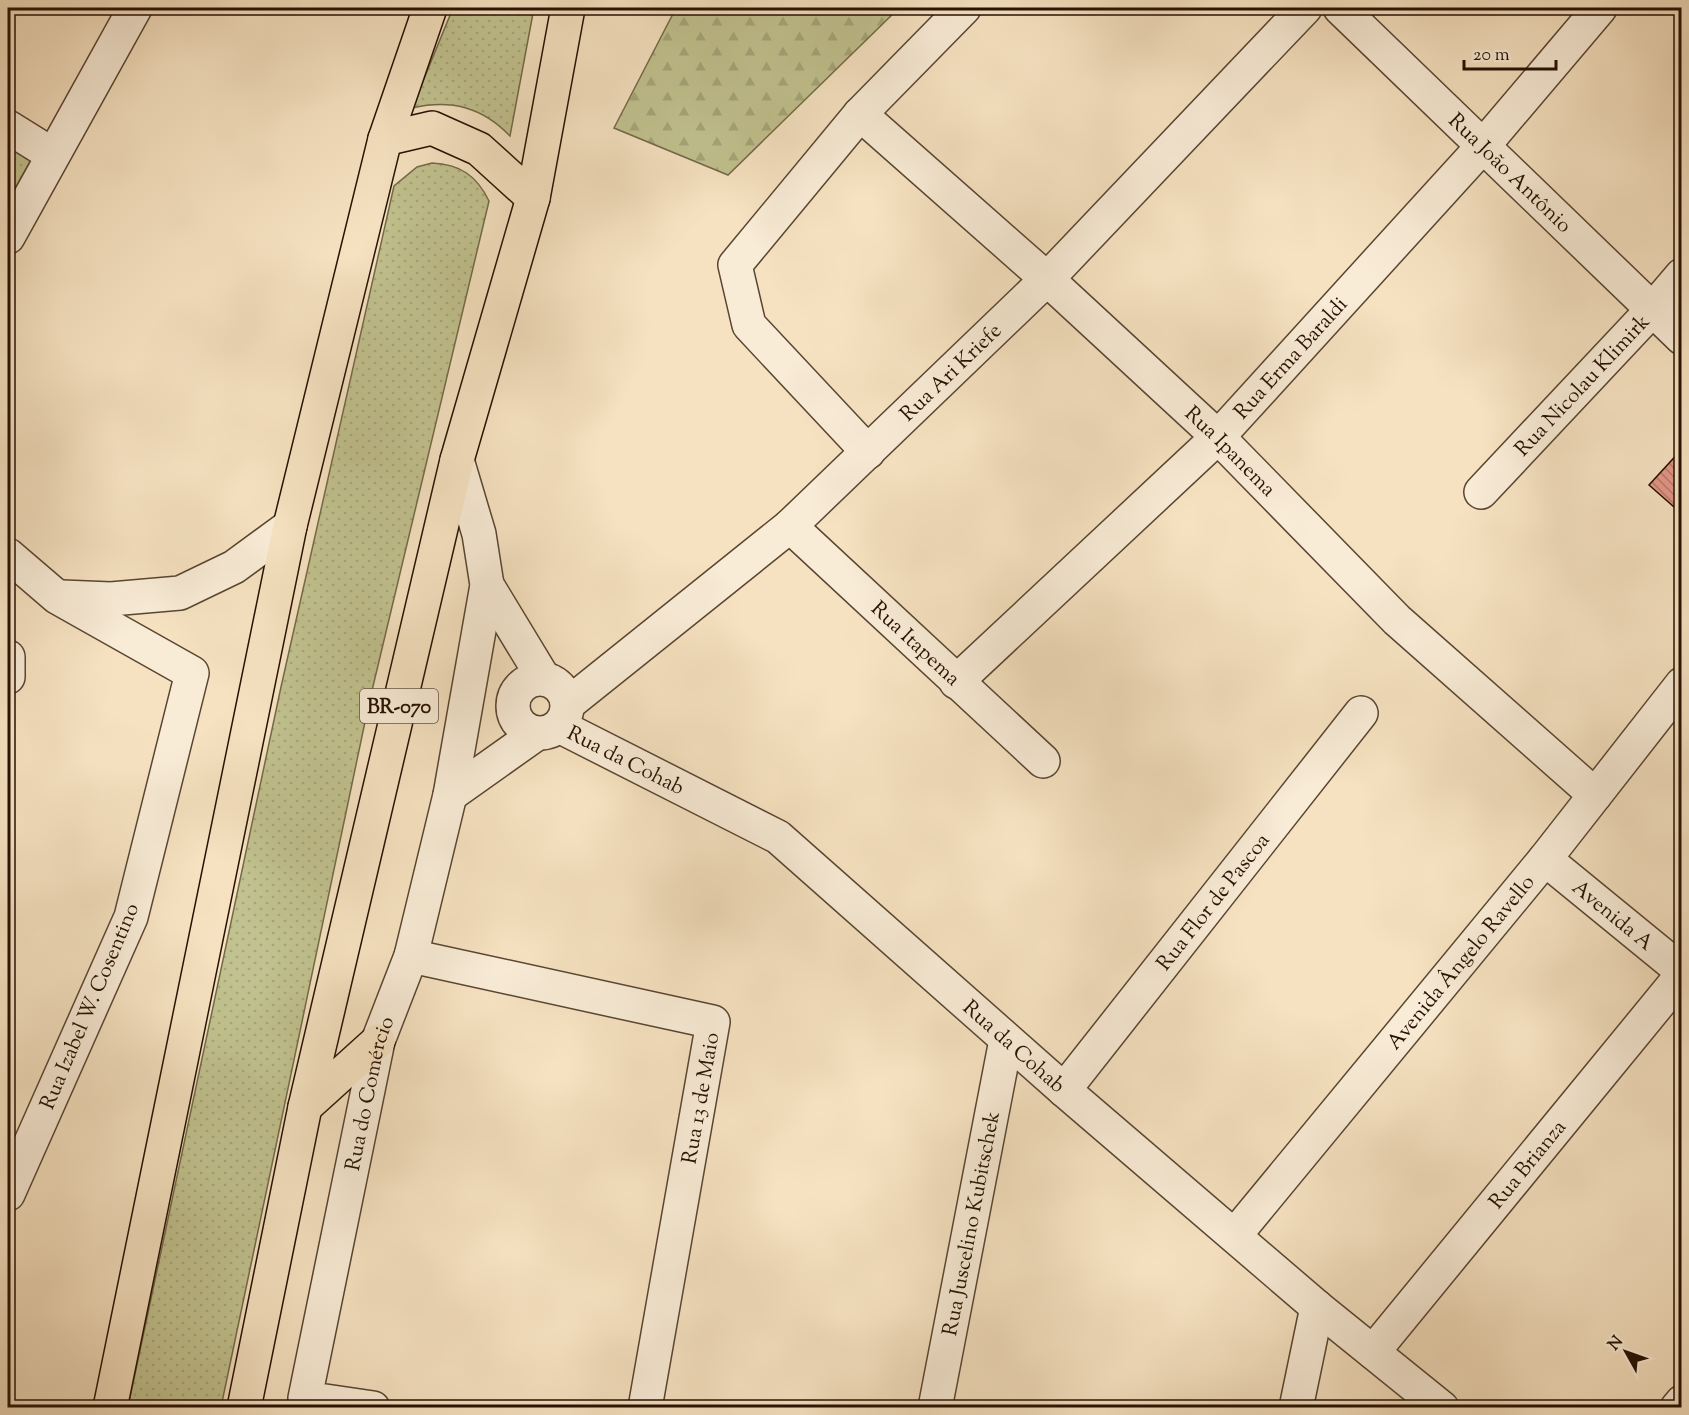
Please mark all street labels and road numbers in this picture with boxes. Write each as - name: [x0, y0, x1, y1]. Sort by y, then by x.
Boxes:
- street label: Rua João Antônio: [1441, 107, 1578, 241]
- street label: Rua Erma Baraldi: [1228, 291, 1356, 427]
- street label: Rua Nicolau Klimirk: [1509, 308, 1658, 464]
- street label: Rua Ari Kriefe: [894, 317, 1009, 429]
- street label: Rua Ipanema: [1177, 400, 1282, 505]
- street label: Rua Itapema: [863, 595, 966, 694]
- road number: BR-070: [360, 689, 438, 723]
- street label: Rua da Cohab: [561, 719, 689, 804]
- street label: Rua Flor de Pascoa: [1150, 827, 1278, 978]
- street label: Avenida Ângelo Ravello: [1381, 869, 1543, 1057]
- street label: Avenida A: [1565, 874, 1659, 959]
- street label: Rua Izabel W. Cosentino: [34, 899, 148, 1115]
- street label: Rua da Cohab: [955, 994, 1071, 1101]
- street label: Rua do Comércio: [339, 1012, 403, 1174]
- street label: Rua 13 de Maio: [676, 1030, 728, 1166]
- street label: Rua Juscelino Kubitschek: [936, 1108, 1009, 1339]
- street label: Rua Brianza: [1483, 1114, 1574, 1216]

